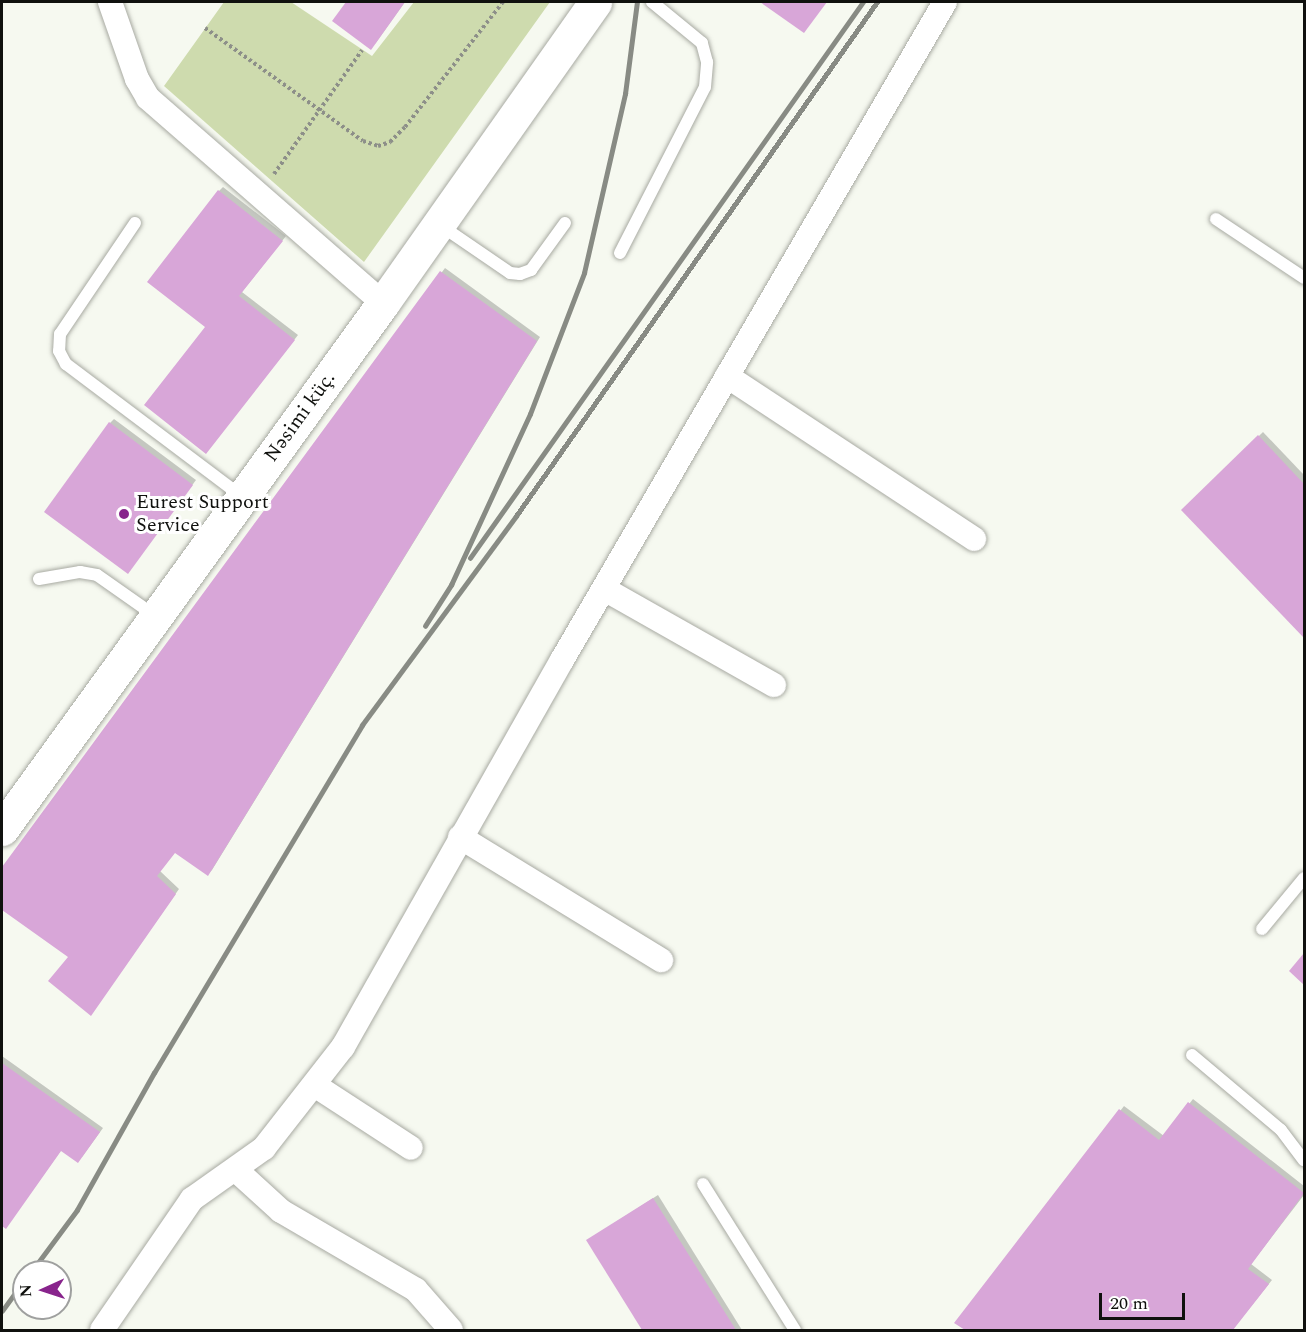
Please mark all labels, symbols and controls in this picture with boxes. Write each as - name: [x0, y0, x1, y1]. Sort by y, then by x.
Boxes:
- street label: Nəsimi küç.: [259, 367, 341, 467]
- place label: Eurest Support Service: [136, 490, 269, 537]
- marker: Eurest Support Service: [117, 507, 131, 521]
- north arrow: [12, 1260, 72, 1320]
- scale bar: [1102, 1281, 1188, 1319]
- text: N: [14, 1284, 38, 1298]
- text: 20 m: [1110, 1290, 1148, 1317]

